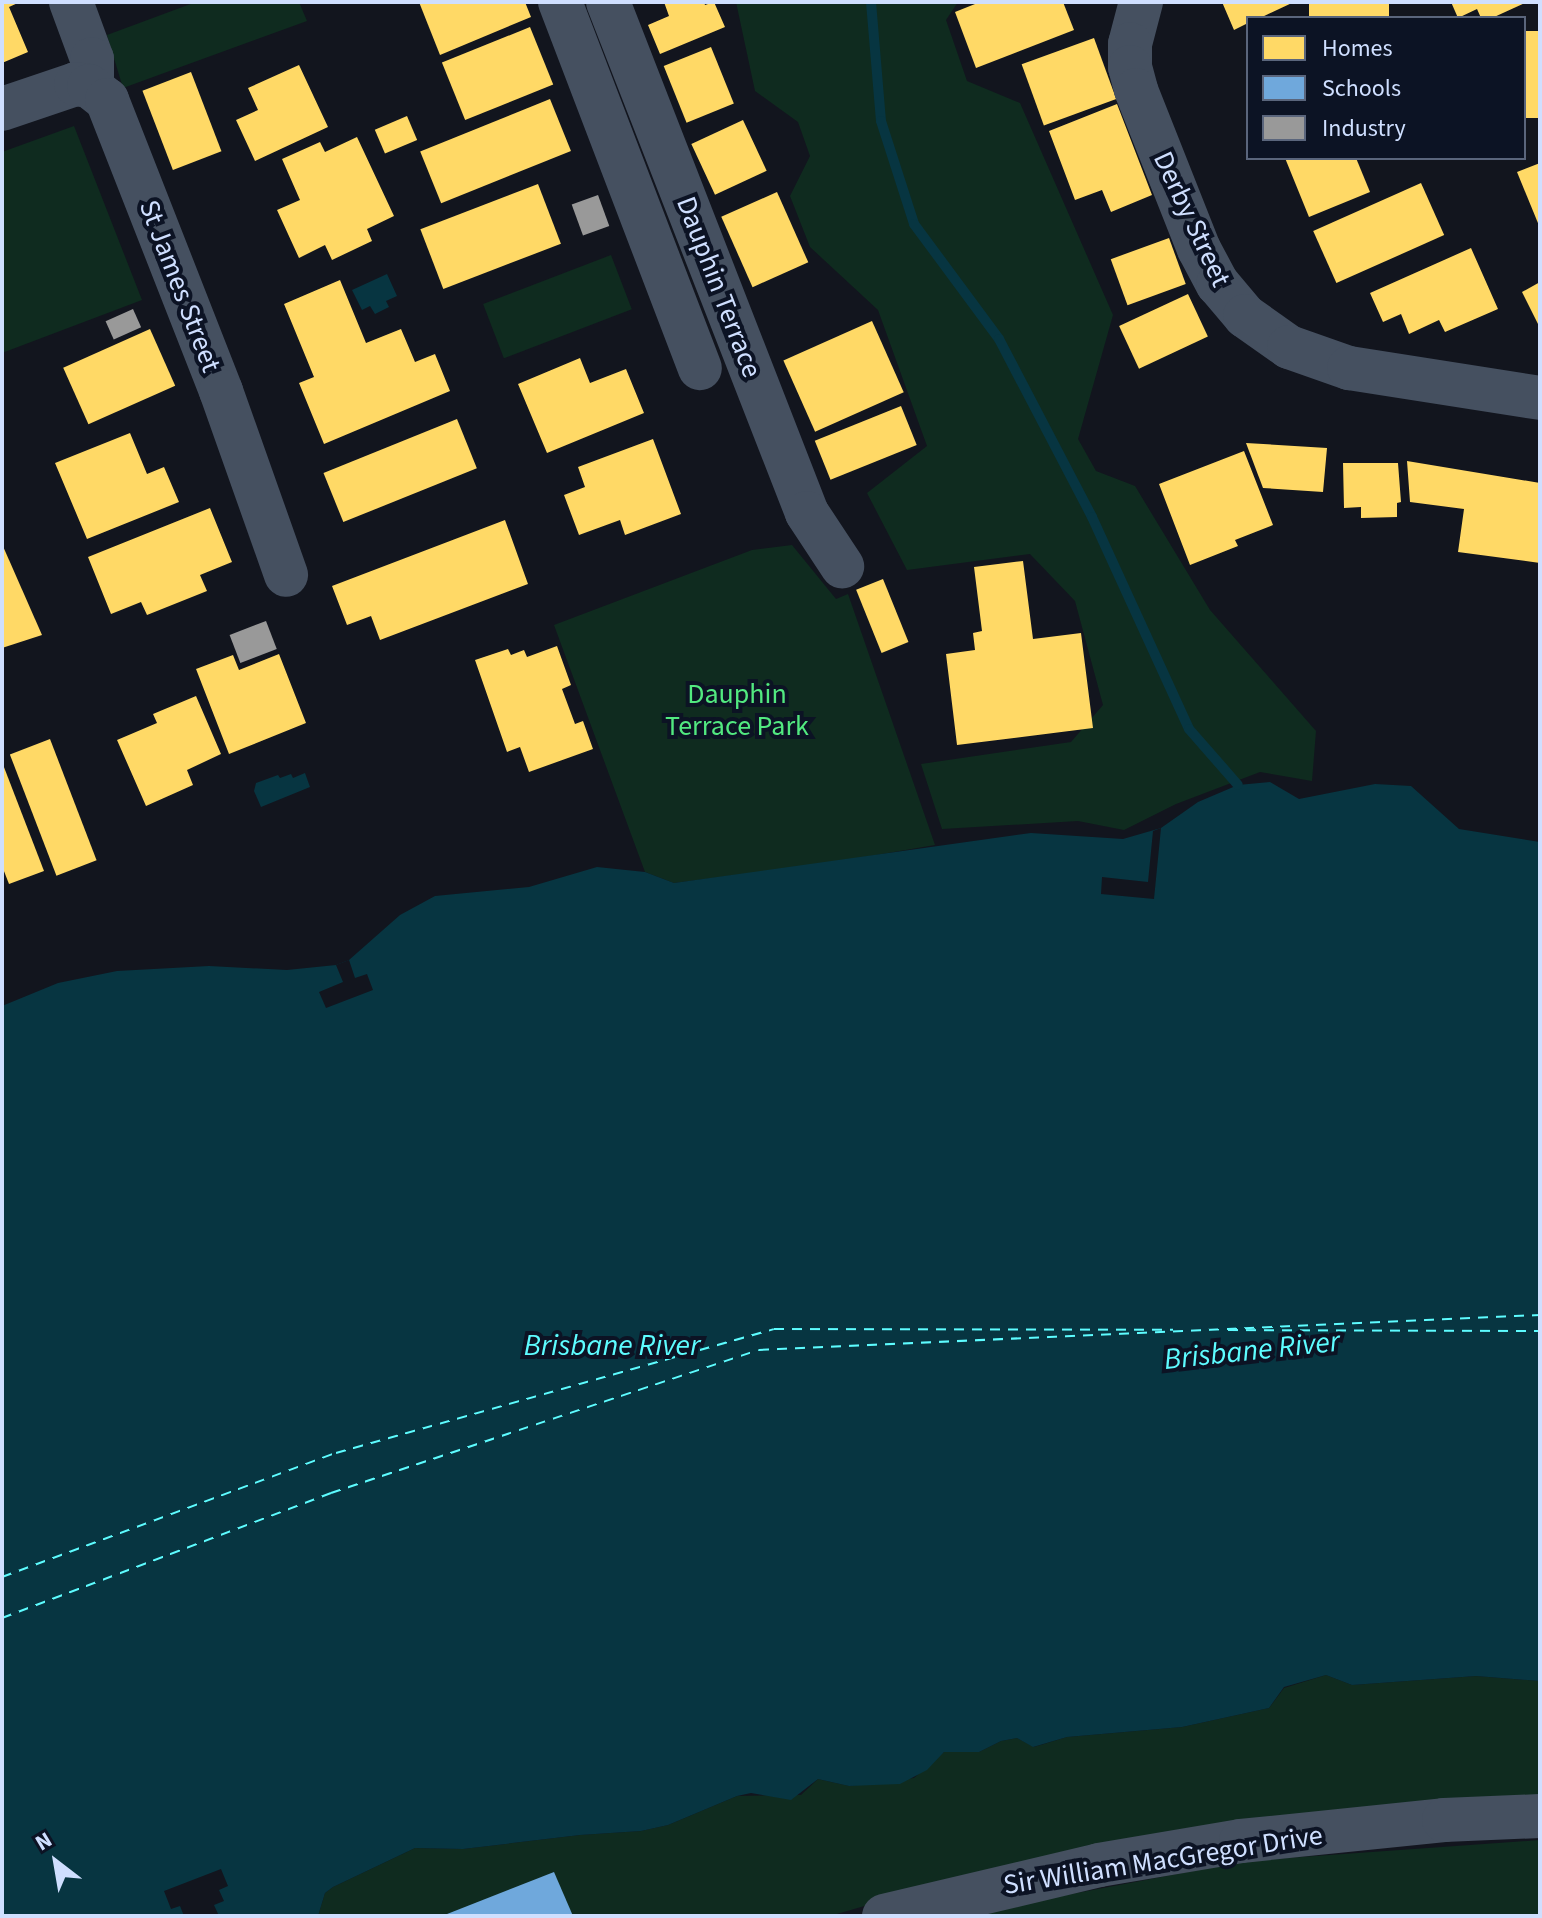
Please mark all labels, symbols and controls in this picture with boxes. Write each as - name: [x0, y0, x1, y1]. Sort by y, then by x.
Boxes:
- legend: [1246, 16, 1526, 160]
- text: Homes: [1322, 31, 1393, 66]
- text: Schools: [1322, 71, 1401, 106]
- text: Industry: [1322, 111, 1406, 146]
- street label: Derby Street: [1146, 146, 1238, 292]
- street label: Dauphin Terrace: [669, 192, 769, 382]
- street label: St James Street: [132, 195, 228, 377]
- park label: Dauphin Terrace Park: [665, 677, 809, 743]
- water label: Brisbane River: [1162, 1324, 1342, 1378]
- water label: Brisbane River: [524, 1328, 700, 1364]
- street label: Sir William MacGregor Drive: [1001, 1818, 1325, 1902]
- north arrow: [16, 1822, 96, 1902]
- text: N: [29, 1824, 58, 1859]

